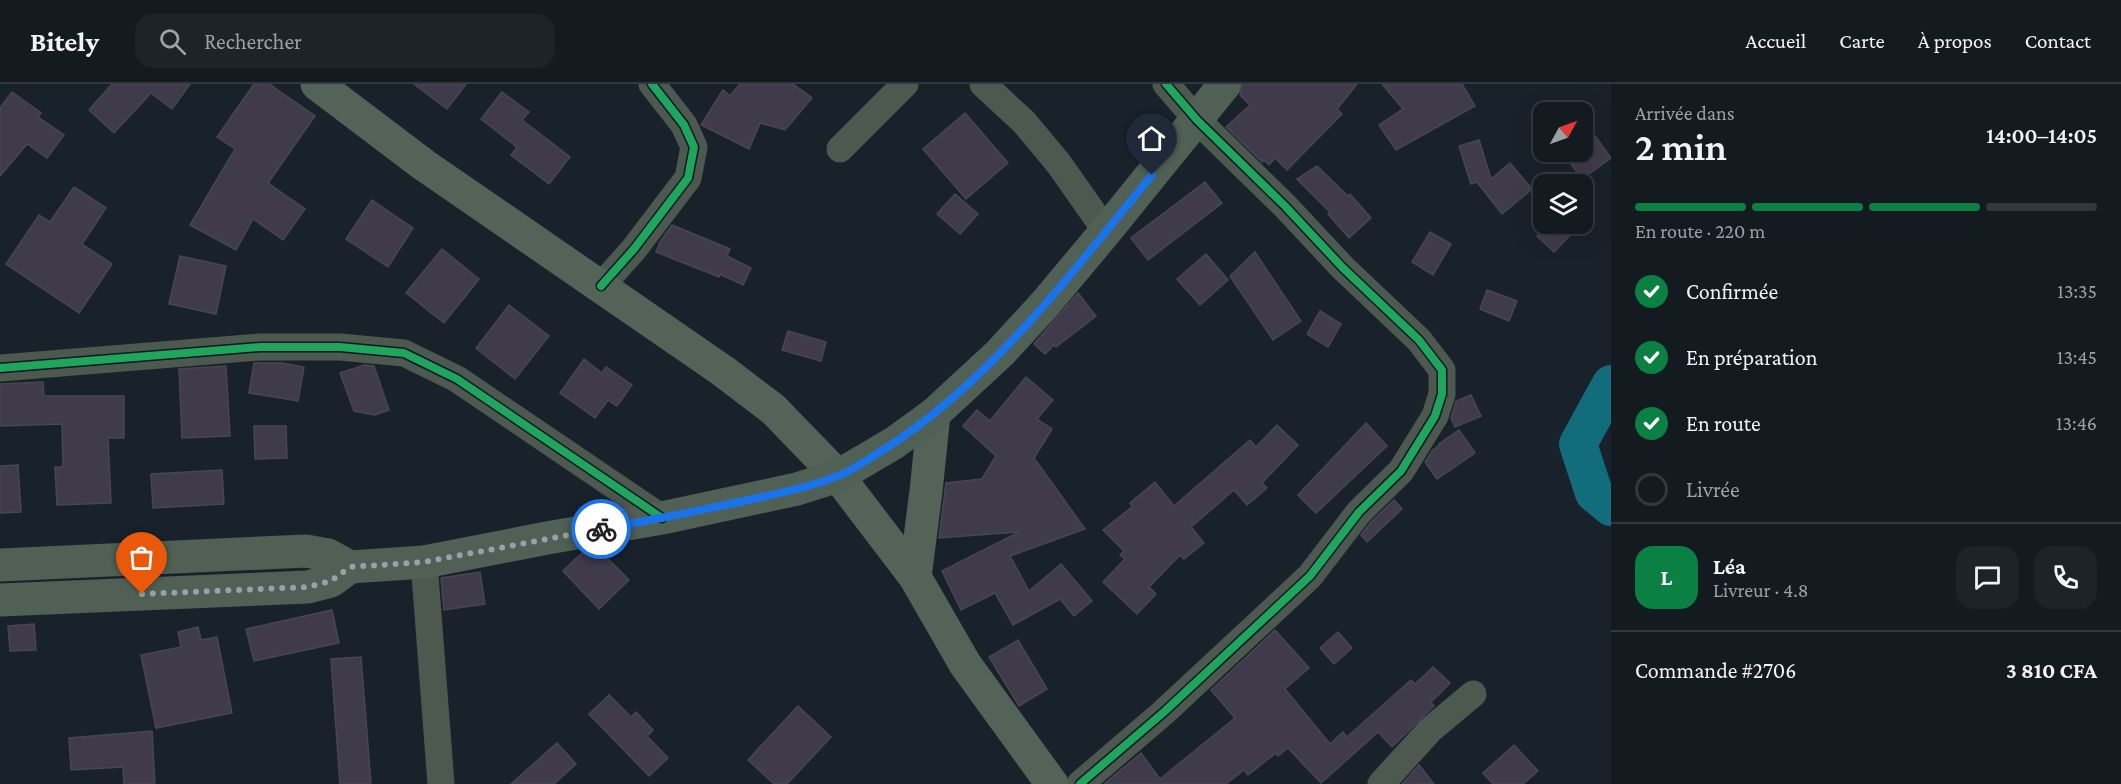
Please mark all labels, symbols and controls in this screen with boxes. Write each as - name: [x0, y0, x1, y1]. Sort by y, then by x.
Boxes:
- search box: [135, 14, 555, 68]
- icon: search: [156, 25, 189, 58]
- text: Bitely: [30, 26, 99, 57]
- text: Rechercher: [204, 29, 302, 54]
- text: Accueil: [1746, 29, 1806, 53]
- text: Carte: [1839, 29, 1885, 53]
- text: À propos: [1918, 29, 1992, 53]
- text: Contact: [2025, 29, 2091, 53]
- north arrow: [1533, 102, 1593, 162]
- map controls: [1533, 102, 1593, 234]
- text: Arrivée dans: [1635, 102, 1735, 124]
- pin: [1126, 113, 1177, 175]
- icon: home: [1135, 122, 1168, 155]
- text: 14:00–14:05: [1986, 123, 2097, 148]
- text: 2 min: [1635, 125, 1727, 168]
- button: layers: [1533, 174, 1593, 234]
- text: En route · 220 m: [1635, 220, 1765, 242]
- icon: check: [1635, 275, 1668, 308]
- text: Confirmée: [1686, 279, 1778, 304]
- text: 13:35: [2057, 280, 2097, 302]
- icon: check: [1635, 341, 1668, 374]
- text: En préparation: [1686, 345, 1818, 370]
- text: 13:45: [2057, 346, 2097, 368]
- icon: check: [1635, 407, 1668, 440]
- text: En route: [1686, 411, 1761, 436]
- text: 13:46: [2056, 412, 2097, 434]
- text: Livrée: [1686, 477, 1740, 502]
- courier: [571, 499, 631, 559]
- icon: bike: [585, 513, 618, 546]
- pin: [116, 532, 167, 594]
- icon: bag: [125, 541, 158, 574]
- button: chat: [1956, 546, 2019, 609]
- button: phone: [2034, 546, 2097, 609]
- text: Léa: [1713, 554, 1746, 579]
- text: L: [1661, 565, 1672, 590]
- text: Livreur · 4.8: [1713, 579, 1808, 601]
- text: Commande #2706: [1635, 658, 1796, 683]
- text: 3 810 CFA: [2006, 658, 2097, 683]

